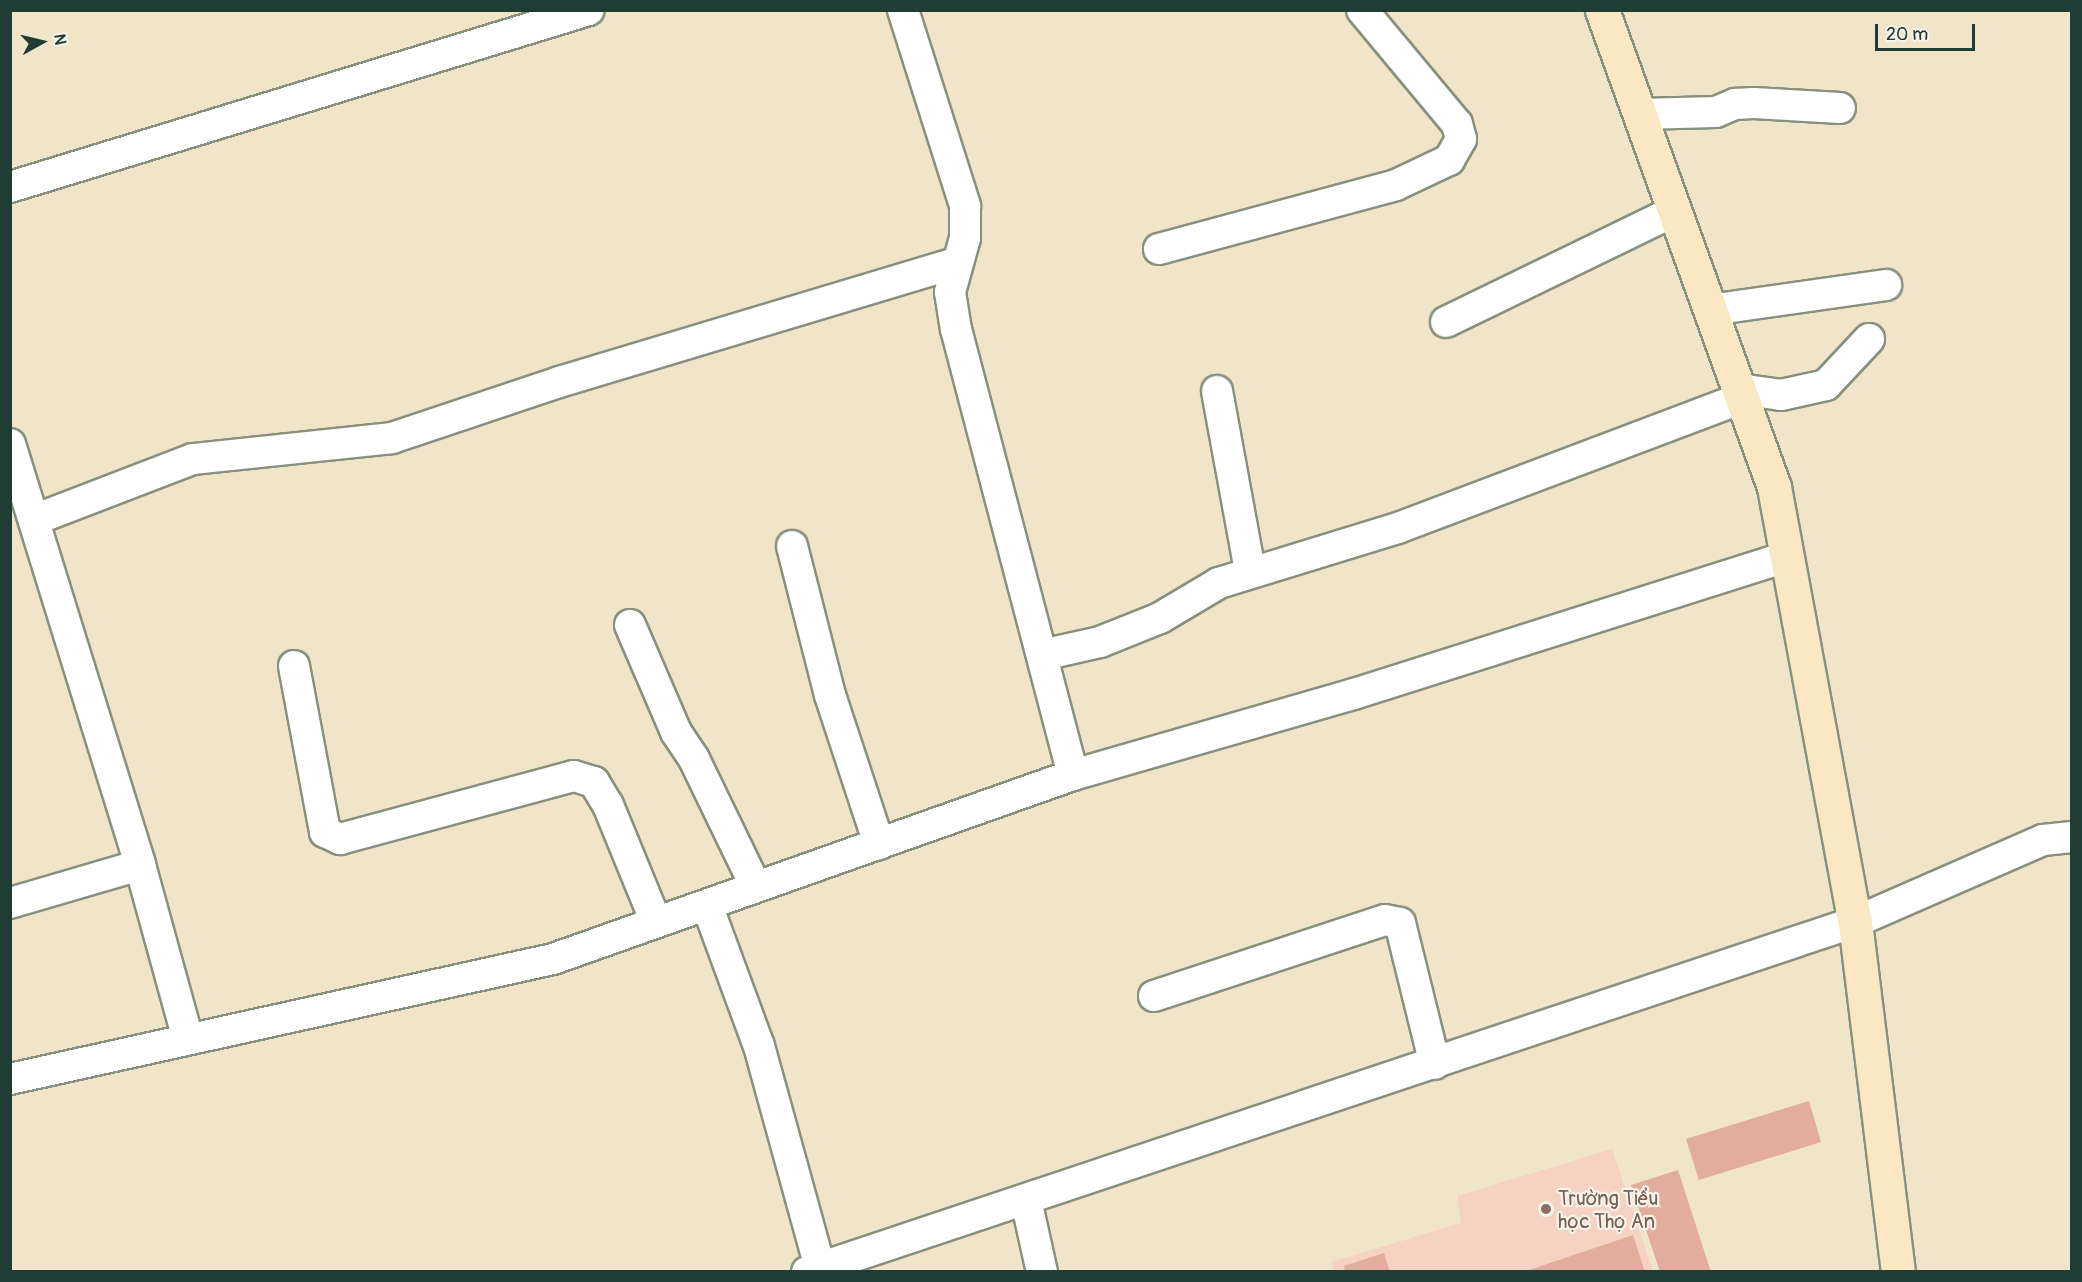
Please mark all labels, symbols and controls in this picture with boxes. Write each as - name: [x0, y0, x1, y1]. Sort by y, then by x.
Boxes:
- north arrow: [12, 12, 72, 72]
- scale bar: [1878, 12, 1978, 50]
- text: 20 m: [1886, 23, 1928, 46]
- text: N: [49, 33, 70, 46]
- place label: Trường Tiểu học Thọ An: [1558, 1186, 1658, 1233]
- marker: Trường Tiểu học Thọ An: [1539, 1202, 1553, 1216]

